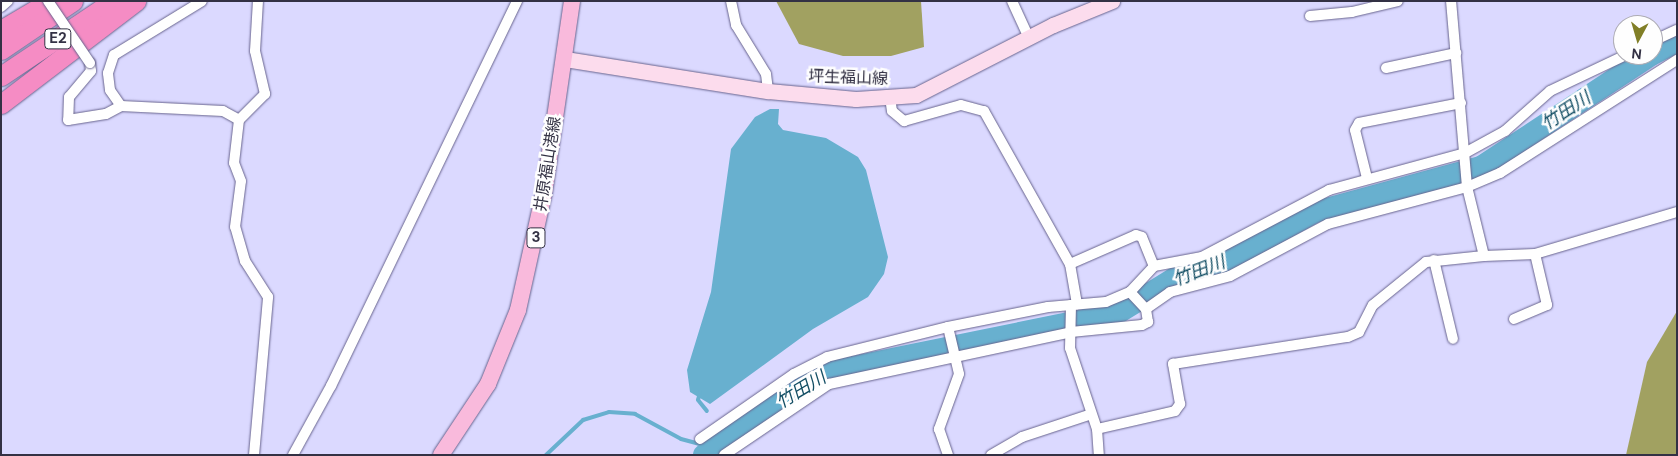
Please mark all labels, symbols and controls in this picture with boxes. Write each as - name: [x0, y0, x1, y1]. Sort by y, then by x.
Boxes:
- north arrow: [1613, 15, 1663, 65]
- road number: E2: [44, 26, 72, 52]
- text: N: [1631, 44, 1643, 63]
- street label: 坪生福山線: [808, 67, 888, 89]
- water label: 竹田川: [1537, 87, 1595, 135]
- street label: 井原福山港線: [531, 115, 565, 213]
- road number: 3: [526, 226, 546, 250]
- water label: 竹田川: [1170, 251, 1228, 291]
- water label: 竹田川: [772, 367, 830, 413]

